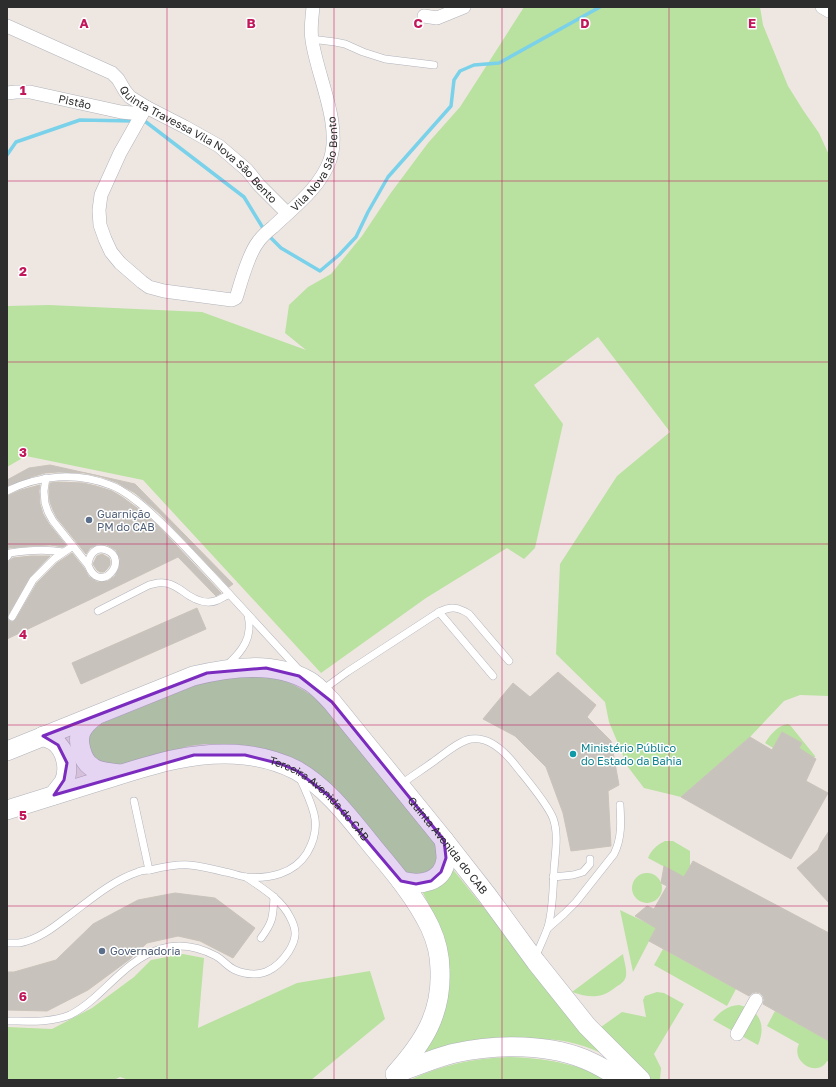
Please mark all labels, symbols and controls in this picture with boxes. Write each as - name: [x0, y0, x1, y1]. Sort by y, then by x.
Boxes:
- text: A: [79, 15, 89, 31]
- text: B: [246, 15, 256, 31]
- text: C: [413, 15, 423, 31]
- text: D: [580, 15, 590, 31]
- text: E: [748, 15, 756, 31]
- text: 1: [20, 82, 27, 98]
- street label: Quinta Travessa Vila Nova São Bento: [117, 83, 280, 206]
- street label: Pistão: [57, 91, 93, 111]
- street label: Vila Nova São Bento: [288, 115, 339, 214]
- text: 2: [19, 263, 27, 279]
- text: 3: [19, 444, 27, 460]
- place label: Guarnição PM do CAB: [97, 507, 155, 533]
- marker: Guarnição PM do CAB: [84, 515, 94, 525]
- text: 4: [19, 626, 27, 642]
- place label: Ministério Público do Estado da Bahia: [581, 741, 682, 767]
- marker: Ministério Público do Estado da Bahia: [568, 749, 578, 759]
- street label: Terceira Avenida do CAB: [268, 753, 372, 843]
- street label: Quinta Avenida do CAB: [406, 794, 491, 896]
- text: 5: [19, 807, 27, 823]
- place label: Governadoria: [110, 944, 181, 957]
- marker: Governadoria: [97, 946, 107, 956]
- text: 6: [19, 988, 27, 1004]

